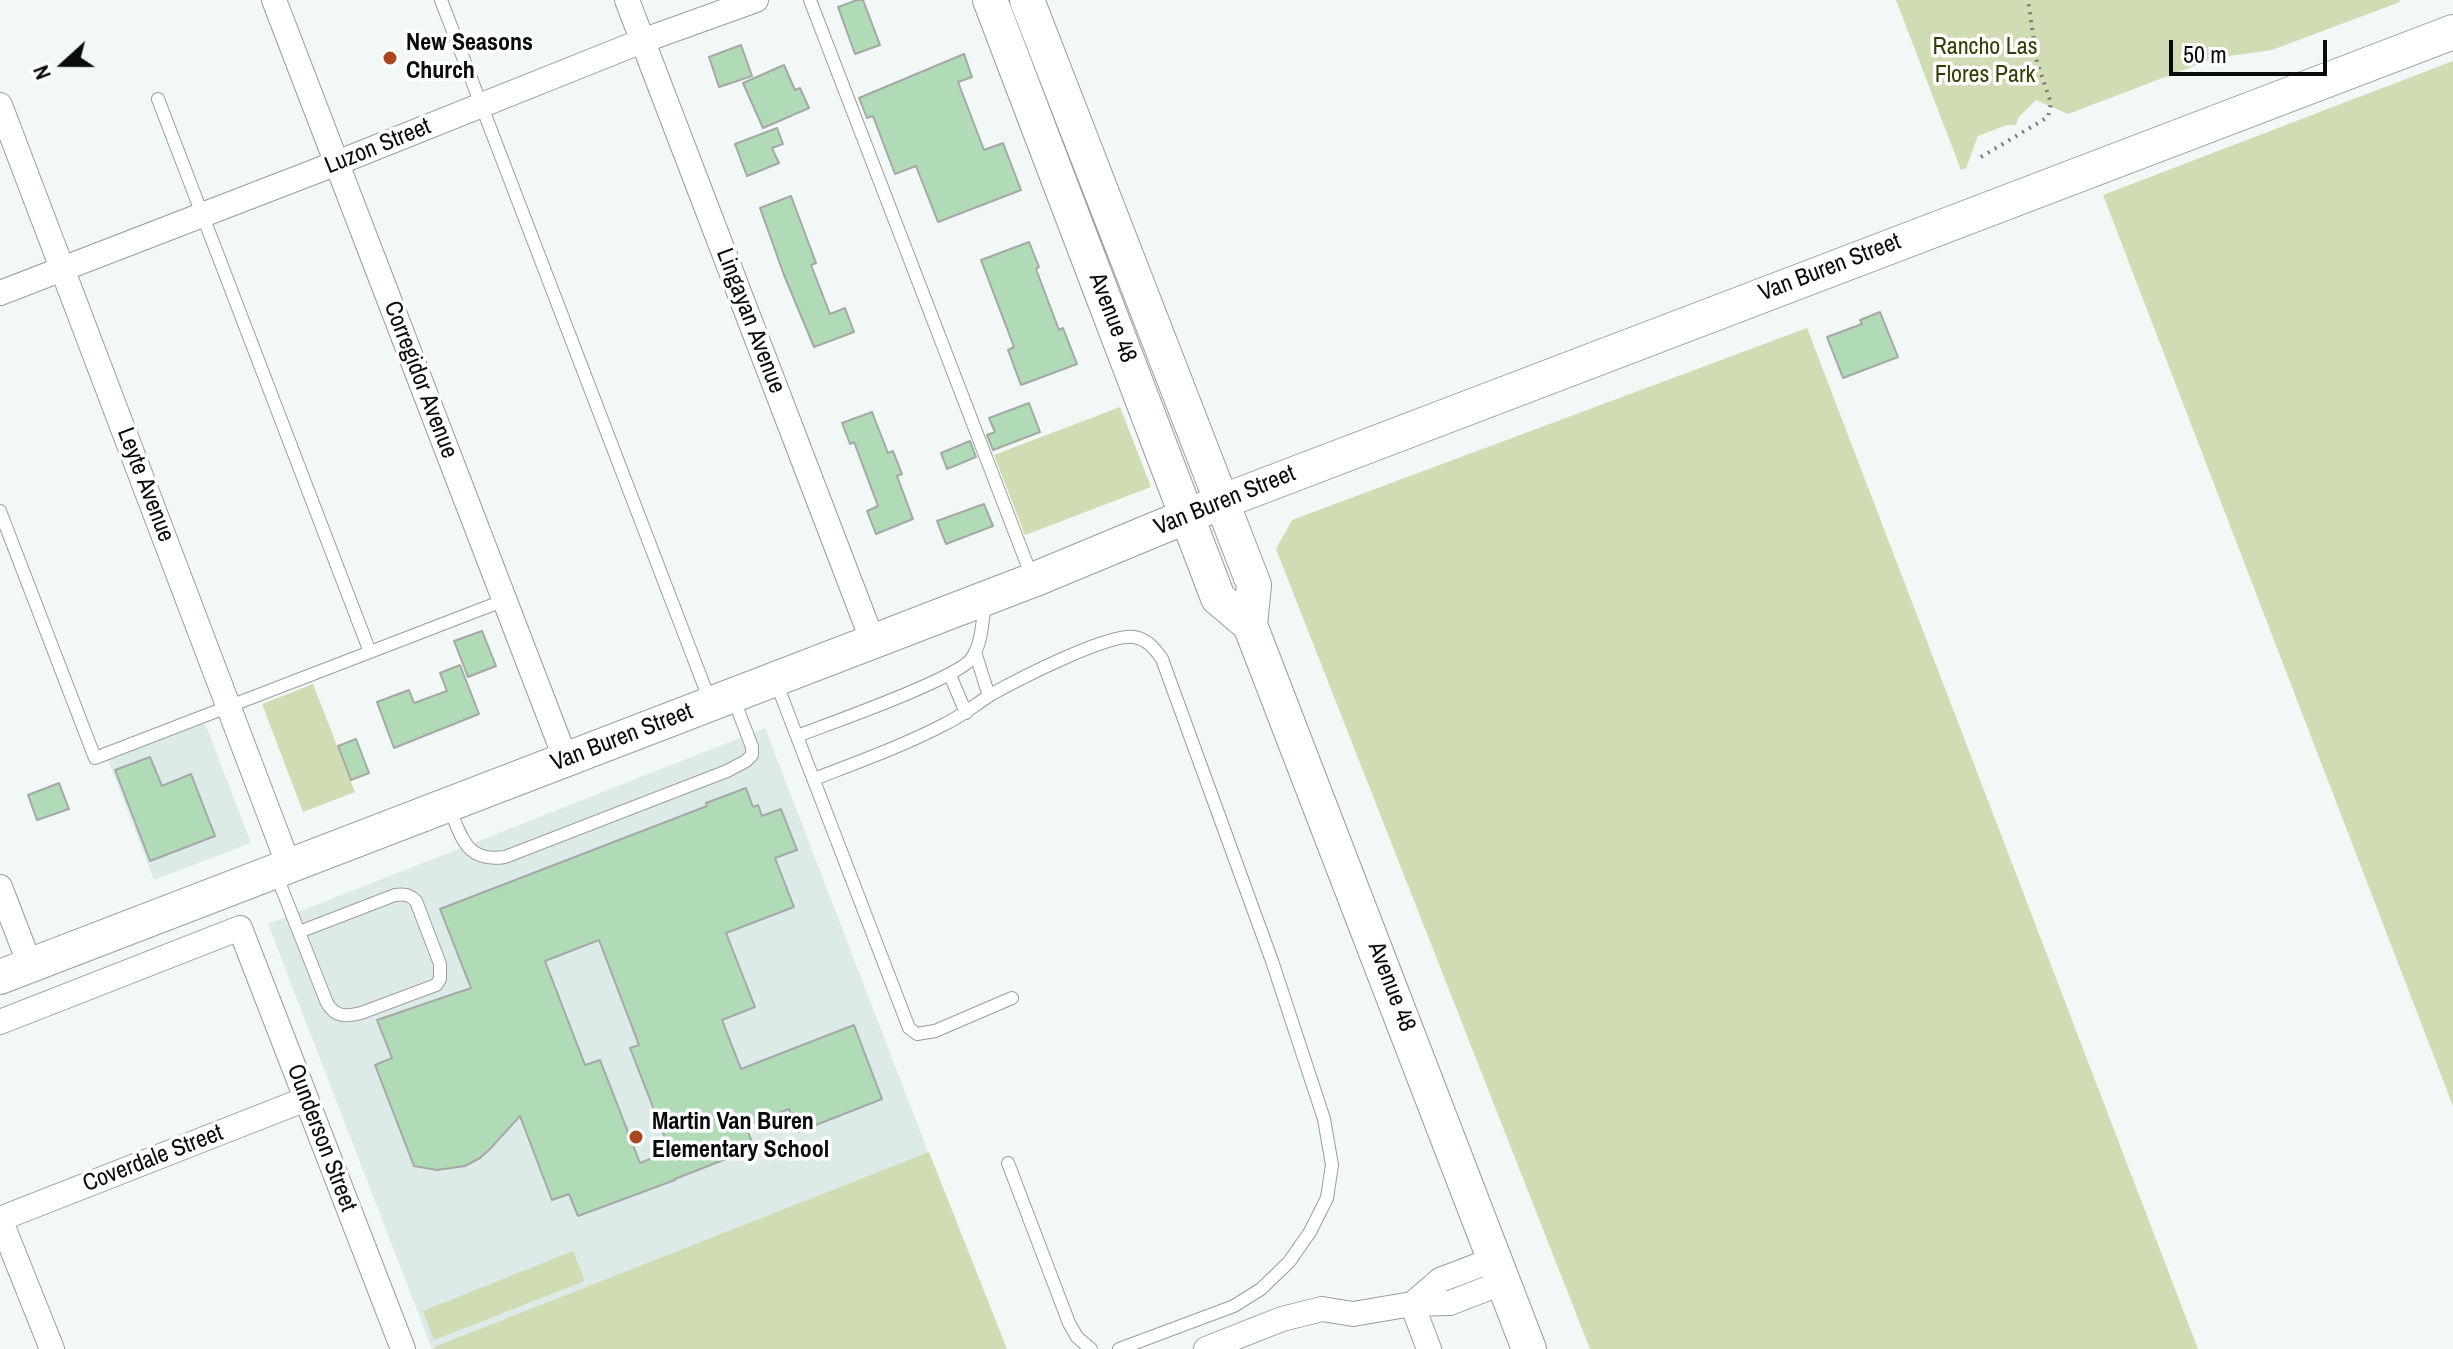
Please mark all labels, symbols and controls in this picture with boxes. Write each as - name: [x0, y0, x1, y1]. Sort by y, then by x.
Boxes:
- north arrow: [24, 24, 104, 104]
- scale bar: [2173, 24, 2331, 74]
- place label: New Seasons Church: [406, 30, 533, 86]
- park label: Rancho Las Flores Park: [1932, 34, 2038, 90]
- text: 50 m: [2183, 38, 2227, 70]
- marker: New Seasons Church: [381, 49, 399, 67]
- text: N: [25, 61, 58, 84]
- street label: Luzon Street: [321, 113, 435, 181]
- street label: Van Buren Street: [1755, 228, 1905, 308]
- street label: Lingayan Avenue: [709, 244, 791, 398]
- street label: Avenue 48: [1082, 269, 1142, 367]
- street label: Corregidor Avenue: [377, 297, 463, 463]
- street label: Leyte Avenue: [110, 424, 180, 546]
- street label: Van Buren Street: [1150, 460, 1300, 542]
- street label: Van Buren Street: [547, 698, 697, 778]
- street label: Avenue 48: [1361, 938, 1421, 1036]
- street label: Ounderson Street: [280, 1060, 362, 1216]
- place label: Martin Van Buren Elementary School: [652, 1109, 829, 1165]
- street label: Coverdale Street: [79, 1119, 227, 1199]
- marker: Martin Van Buren Elementary School: [627, 1128, 645, 1146]

